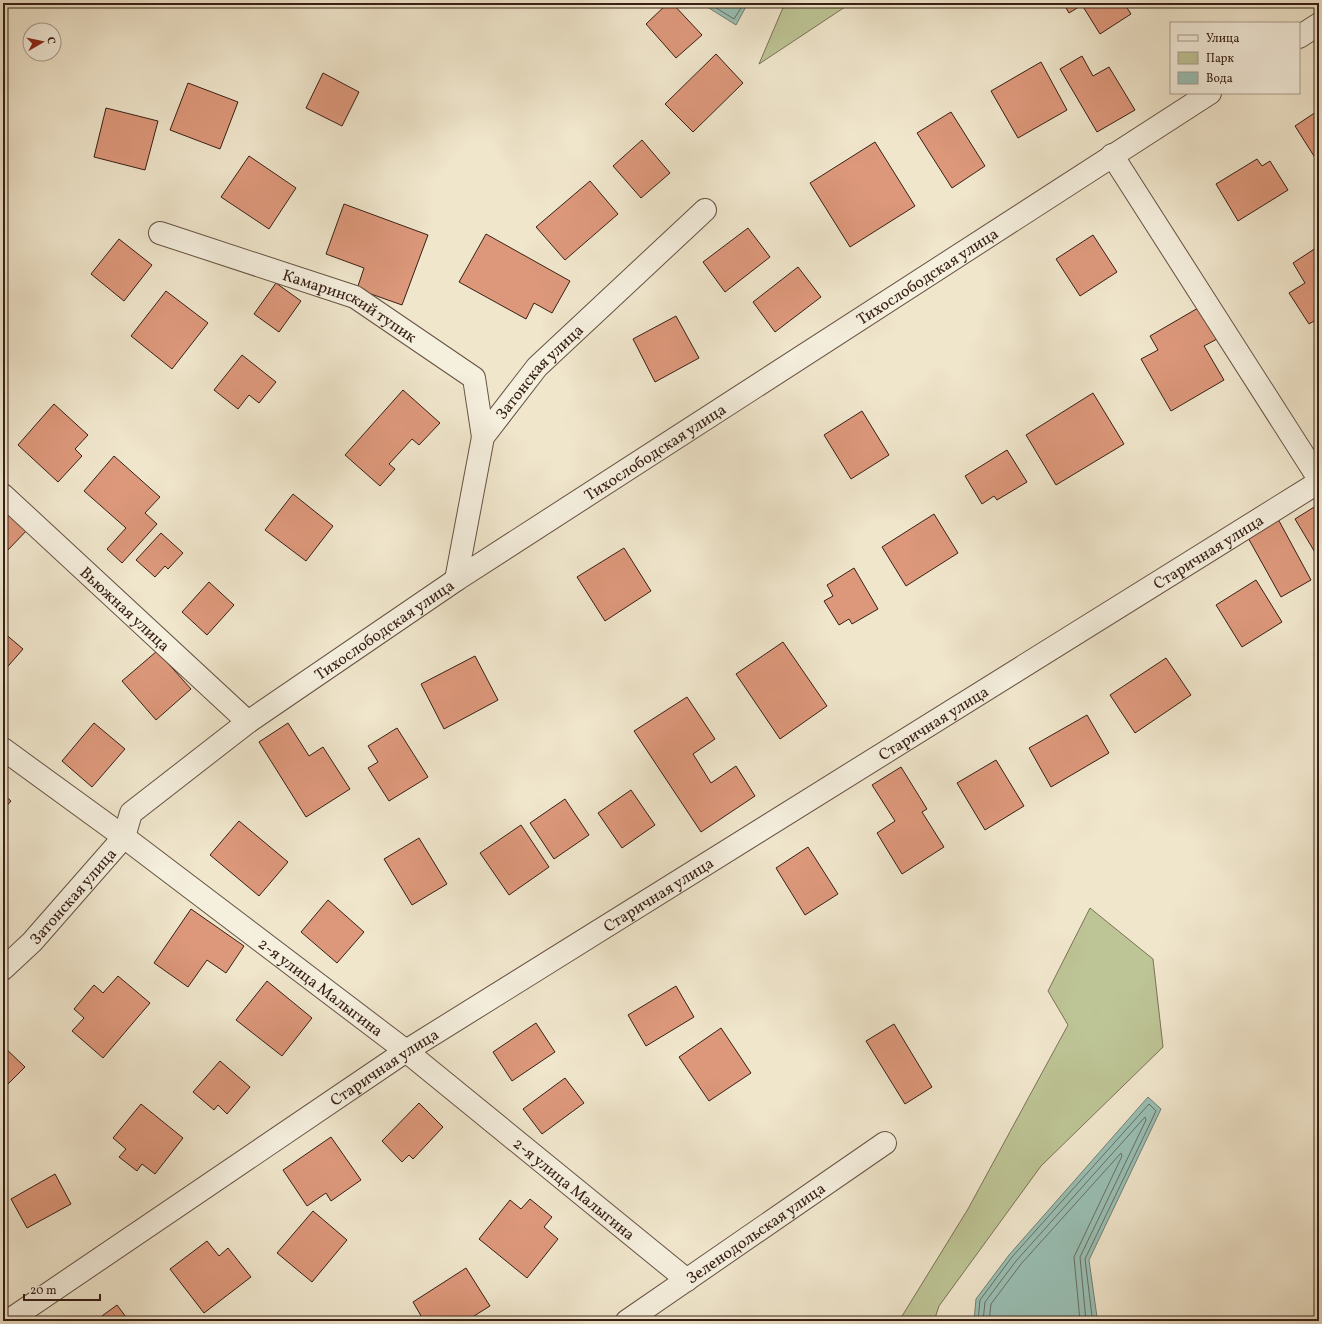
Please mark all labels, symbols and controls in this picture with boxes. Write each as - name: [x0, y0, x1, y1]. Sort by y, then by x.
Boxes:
- north arrow: [22, 22, 62, 62]
- legend: [1170, 22, 1300, 94]
- text: Улица: [1206, 31, 1239, 47]
- text: С: [42, 36, 58, 45]
- text: Парк: [1206, 51, 1234, 67]
- text: Вода: [1206, 71, 1233, 87]
- street label: Тихослободская улица: [853, 223, 1003, 331]
- street label: Камаринский тупик: [279, 265, 421, 349]
- street label: Затонская улица: [491, 320, 589, 425]
- street label: Тихослободская улица: [581, 399, 731, 507]
- street label: Старичная улица: [1150, 510, 1269, 596]
- street label: Вьюжная улица: [74, 563, 174, 657]
- street label: Тихослободская улица: [311, 575, 459, 686]
- street label: Старичная улица: [875, 681, 994, 767]
- street label: Затонская улица: [25, 844, 122, 950]
- street label: Старичная улица: [600, 853, 719, 938]
- street label: 2-я улица Малыгина: [253, 934, 387, 1043]
- street label: Старичная улица: [326, 1024, 444, 1112]
- street label: 2-я улица Малыгина: [508, 1133, 639, 1246]
- street label: Зеленодольская улица: [682, 1178, 831, 1290]
- scale bar: [24, 1276, 100, 1302]
- text: 20 m: [30, 1283, 57, 1299]

